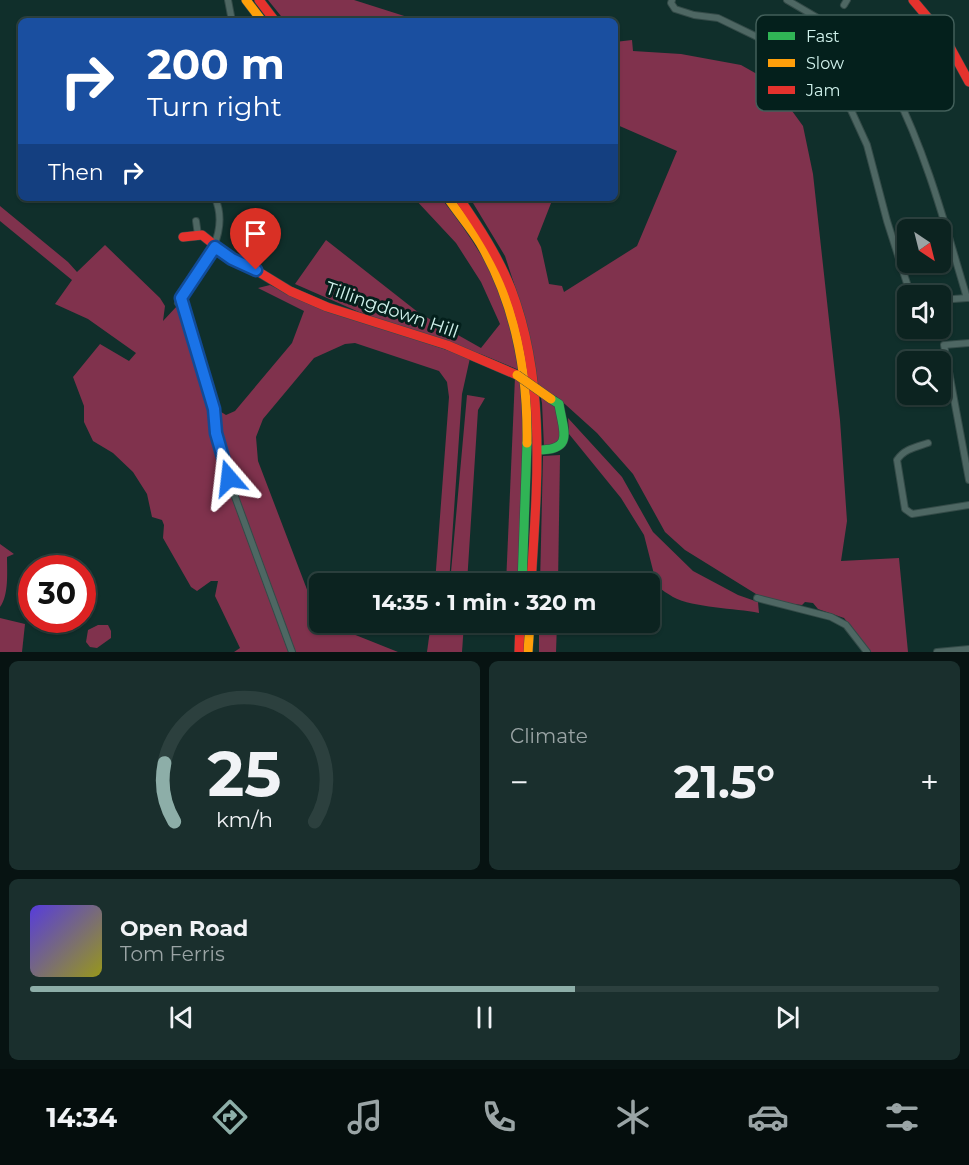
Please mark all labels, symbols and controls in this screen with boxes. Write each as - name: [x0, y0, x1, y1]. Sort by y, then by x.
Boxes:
- legend: [756, 15, 954, 111]
- text: Fast: [806, 27, 840, 46]
- text: 200 m: [147, 38, 285, 90]
- icon: right: [48, 42, 126, 120]
- text: Slow: [806, 54, 844, 73]
- text: Jam: [805, 81, 840, 100]
- text: Turn right: [147, 90, 282, 123]
- icon: right: [116, 156, 149, 189]
- text: Then: [48, 159, 104, 186]
- pin: [230, 208, 281, 270]
- icon: arrive: [239, 217, 272, 250]
- north arrow: [897, 219, 951, 273]
- map controls: [897, 219, 951, 405]
- street label: Tillingdown Hill: [323, 277, 461, 343]
- button: sound: [897, 285, 951, 339]
- button: search: [897, 351, 951, 405]
- position arrow: [197, 446, 261, 510]
- speed limit sign: 30: [18, 555, 96, 633]
- text: 14:35 · 1 min · 320 m: [373, 589, 596, 616]
- text: Climate: [510, 724, 588, 748]
- text: 25: [208, 736, 281, 812]
- text: 21.5°: [674, 754, 775, 809]
- text: −: [510, 762, 529, 802]
- text: +: [920, 762, 939, 802]
- text: km/h: [216, 807, 273, 833]
- text: Open Road: [120, 915, 248, 942]
- text: Tom Ferris: [120, 942, 225, 966]
- icon: previous: [165, 1001, 198, 1034]
- icon: pause: [468, 1001, 501, 1034]
- icon: next: [771, 1001, 804, 1034]
- icon: directions: [209, 1096, 251, 1138]
- icon: music: [344, 1096, 386, 1138]
- icon: phone: [478, 1096, 520, 1138]
- icon: climate: [612, 1096, 654, 1138]
- icon: car: [747, 1096, 789, 1138]
- icon: filters: [881, 1096, 923, 1138]
- text: 14:34: [46, 1101, 117, 1134]

